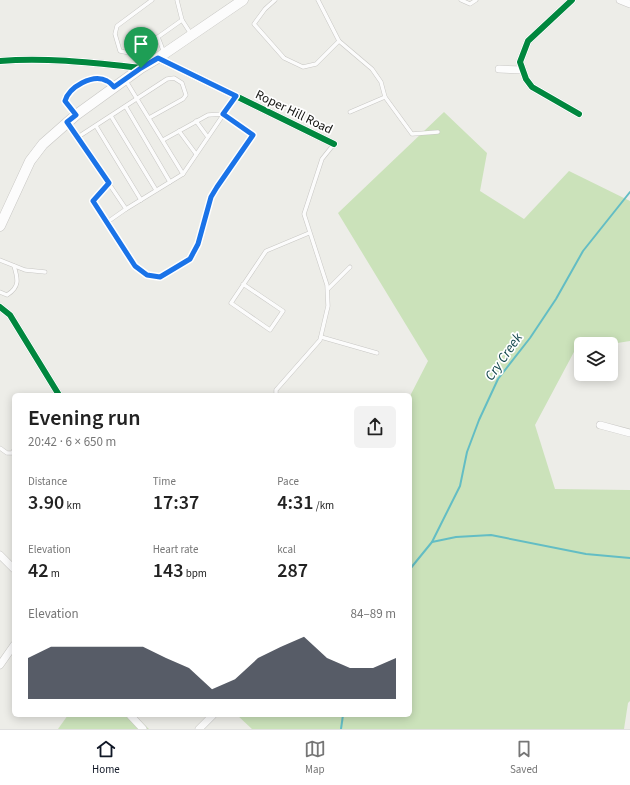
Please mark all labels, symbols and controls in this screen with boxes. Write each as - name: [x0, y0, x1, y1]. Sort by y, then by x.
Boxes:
- pin: [124, 27, 158, 68]
- icon: arrive: [130, 33, 152, 55]
- street label: Roper Hill Road: [252, 86, 336, 138]
- water label: Cry Creek: [480, 329, 528, 385]
- map controls: [574, 337, 618, 381]
- button: layers: [574, 337, 618, 381]
- text: Evening run: [28, 402, 141, 434]
- button: share: [354, 406, 396, 448]
- text: 20:42 · 6 × 650 m: [28, 433, 116, 451]
- text: Distance: [28, 474, 67, 489]
- text: Time: [153, 474, 176, 489]
- text: Pace: [277, 474, 299, 489]
- text: 3.90: [28, 489, 64, 517]
- text: 17:37: [153, 489, 199, 517]
- text: 4:31: [277, 489, 314, 517]
- text: km: [64, 498, 81, 513]
- text: /km: [314, 498, 334, 513]
- text: Elevation: [28, 542, 71, 557]
- text: Heart rate: [153, 542, 198, 557]
- text: kcal: [277, 542, 296, 557]
- text: 42: [28, 557, 49, 585]
- text: 143: [153, 557, 183, 585]
- text: 287: [277, 557, 308, 585]
- text: m: [49, 566, 60, 581]
- text: bpm: [183, 566, 207, 581]
- text: Elevation: [28, 605, 79, 623]
- text: 84–89 m: [351, 605, 396, 623]
- tab: Home: [92, 738, 120, 777]
- tab: Map: [304, 738, 326, 777]
- tab: Saved: [510, 738, 538, 777]

